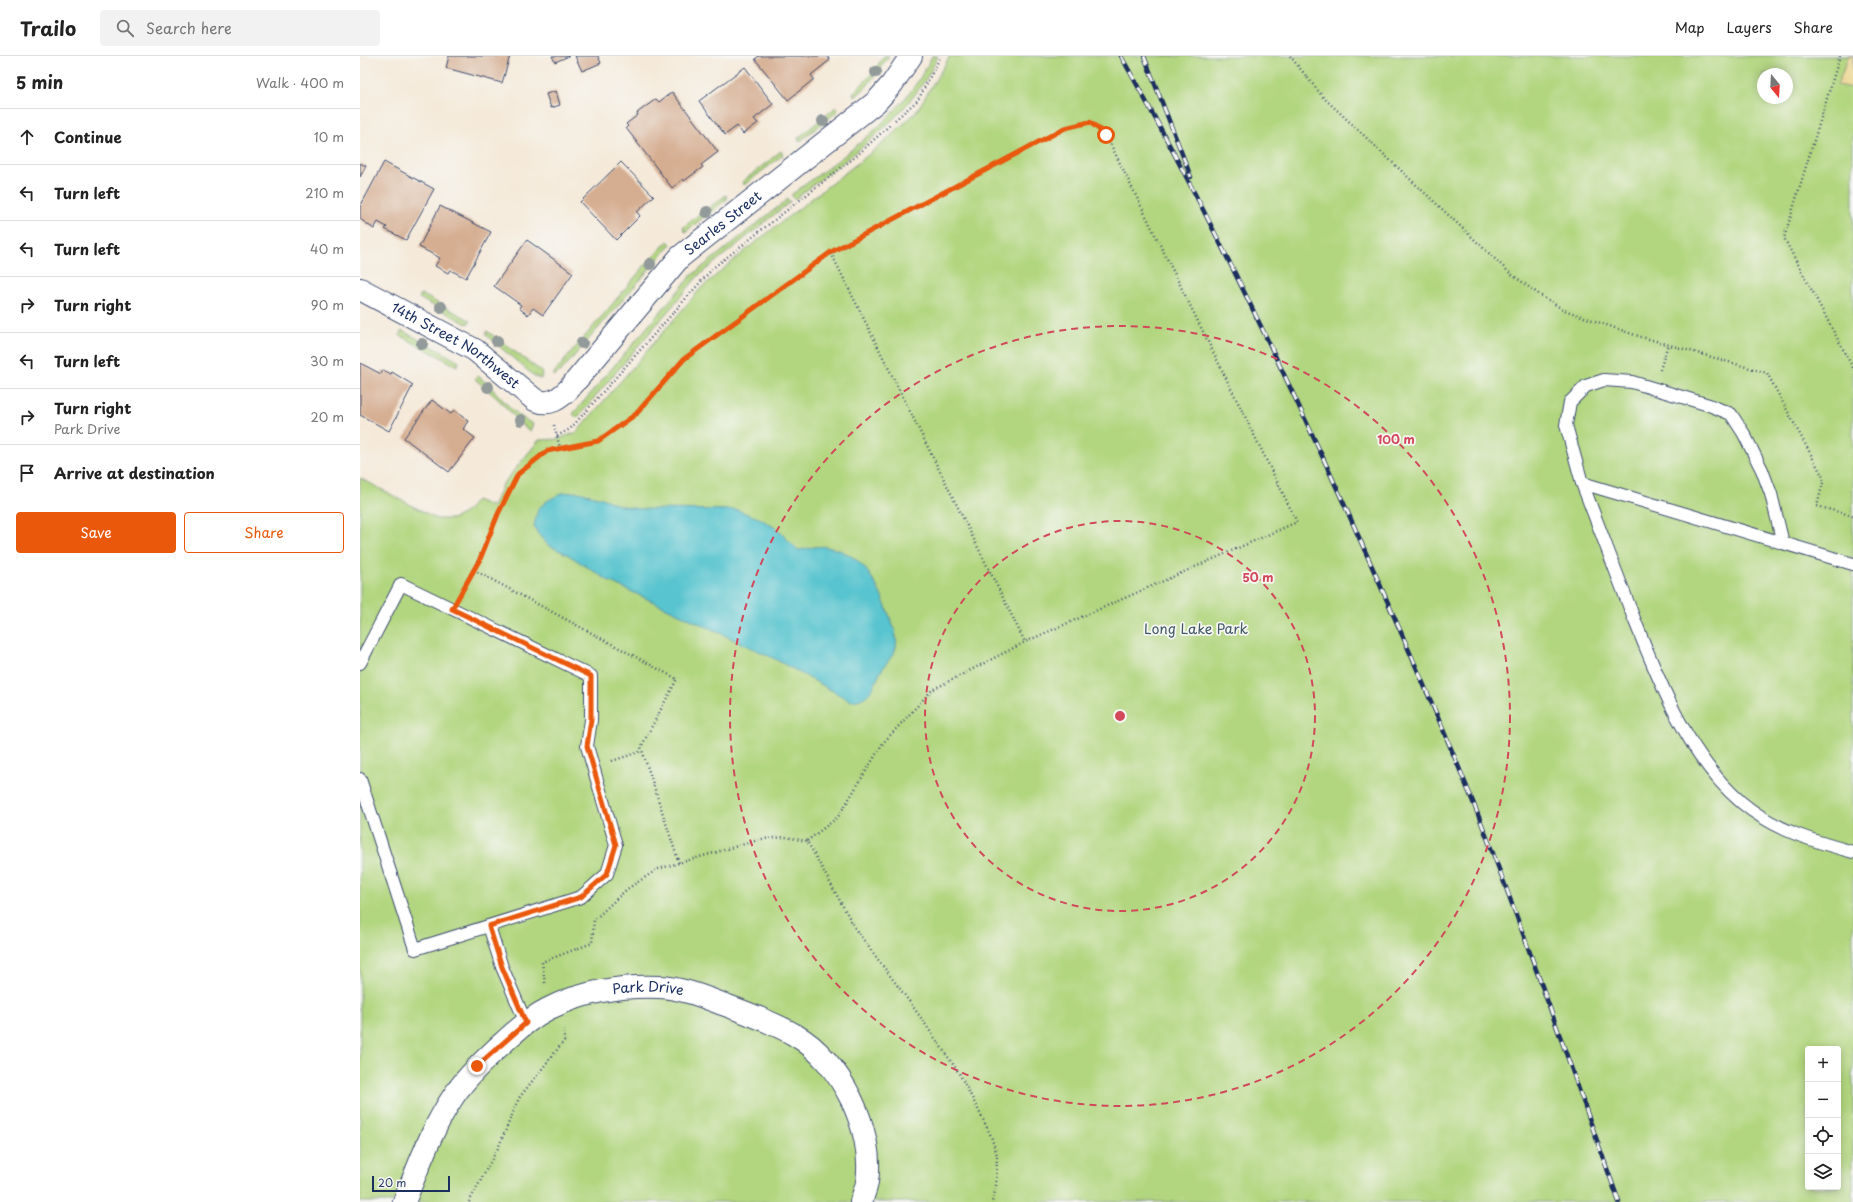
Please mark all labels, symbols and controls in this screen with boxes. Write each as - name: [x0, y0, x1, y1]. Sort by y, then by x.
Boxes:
- search box: [100, 10, 380, 46]
- text: Trailo: [20, 14, 76, 42]
- text: Search here: [146, 16, 232, 39]
- icon: search: [114, 17, 136, 39]
- text: Map: [1675, 17, 1705, 38]
- text: Layers: [1727, 17, 1772, 38]
- text: Share: [1794, 17, 1833, 38]
- north arrow: [1757, 68, 1793, 104]
- text: 5 min: [16, 69, 63, 95]
- text: Walk · 400 m: [256, 73, 344, 92]
- text: Continue: [54, 125, 122, 148]
- icon: ahead: [16, 126, 38, 148]
- route start: [1097, 126, 1115, 144]
- text: 10 m: [314, 127, 344, 146]
- text: Turn left: [54, 181, 120, 204]
- icon: left: [16, 182, 38, 204]
- text: 210 m: [305, 183, 344, 202]
- street label: Searles Street: [679, 185, 766, 260]
- text: Turn left: [54, 237, 120, 260]
- icon: left: [16, 238, 38, 260]
- text: 40 m: [310, 239, 344, 258]
- text: Turn right: [54, 293, 131, 316]
- icon: right: [16, 294, 38, 316]
- text: 90 m: [311, 295, 344, 314]
- street label: 14th Street Northwest: [388, 296, 525, 393]
- text: Turn left: [54, 349, 120, 372]
- icon: left: [16, 350, 38, 372]
- text: 30 m: [310, 351, 344, 370]
- text: Turn right: [54, 396, 131, 419]
- icon: right: [16, 406, 38, 428]
- text: 20 m: [310, 407, 344, 426]
- text: Park Drive: [54, 419, 120, 438]
- text: 100 m: [1377, 430, 1415, 448]
- text: Arrive at destination: [54, 461, 215, 484]
- icon: arrive: [16, 462, 38, 484]
- button: Save: [16, 512, 176, 553]
- button: Share: [184, 512, 344, 553]
- text: 50 m: [1242, 568, 1274, 586]
- park label: Long Lake Park: [1144, 618, 1248, 639]
- centre of rings: [1113, 709, 1127, 723]
- street label: Park Drive: [611, 976, 686, 1000]
- map controls: [1805, 1046, 1841, 1190]
- button: +: [1805, 1046, 1841, 1082]
- route end: [468, 1057, 486, 1075]
- button: −: [1805, 1082, 1841, 1118]
- button: locate: [1805, 1118, 1841, 1154]
- button: layers: [1805, 1154, 1841, 1190]
- scale bar: [372, 1174, 450, 1193]
- text: 20 m: [378, 1174, 406, 1191]

